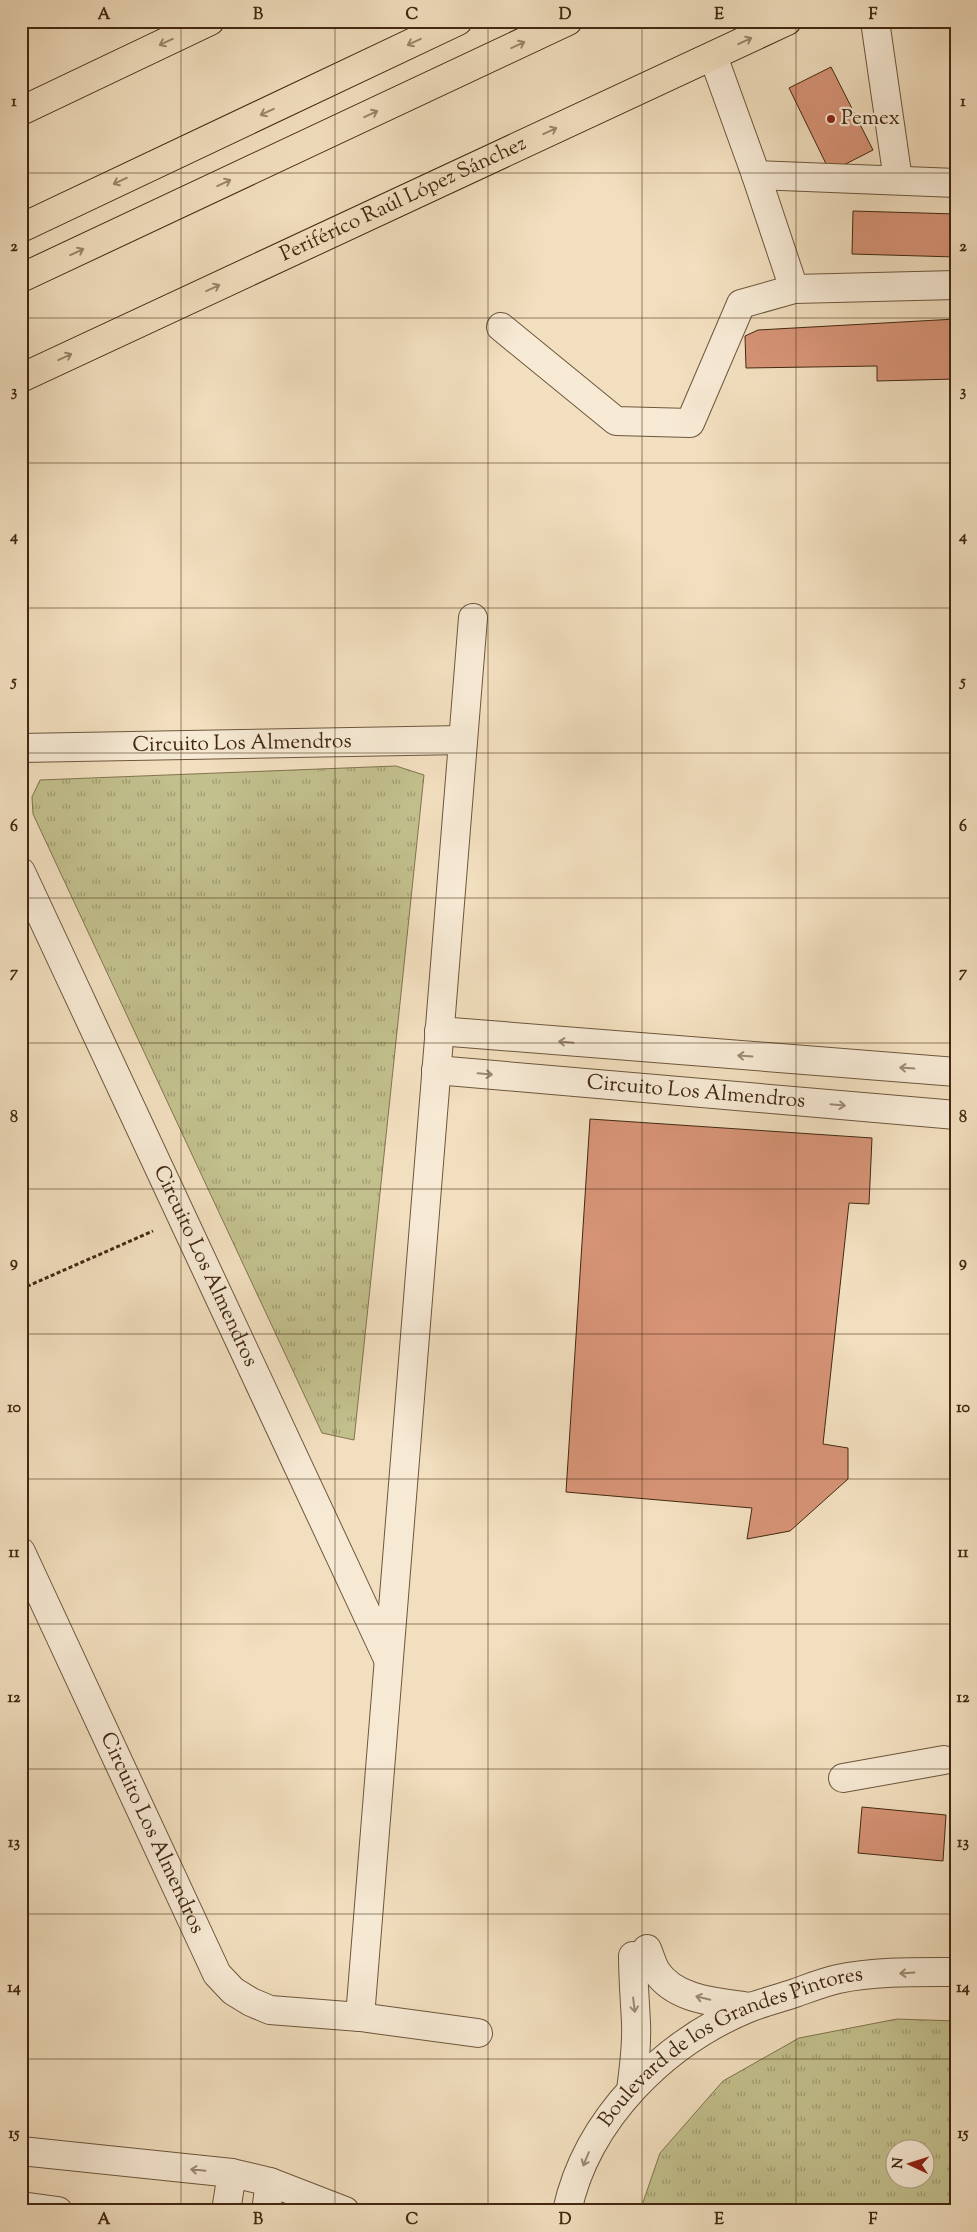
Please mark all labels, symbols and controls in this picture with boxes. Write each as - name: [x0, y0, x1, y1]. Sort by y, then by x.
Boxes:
- text: A: [98, 4, 111, 27]
- text: B: [253, 4, 263, 27]
- text: C: [406, 4, 419, 27]
- text: D: [559, 4, 572, 27]
- text: E: [714, 4, 724, 27]
- text: F: [869, 4, 878, 27]
- one-way arrow: [737, 35, 752, 45]
- one-way arrow: [159, 38, 174, 47]
- one-way arrow: [407, 38, 422, 47]
- one-way arrow: [511, 39, 526, 49]
- text: 1: [11, 91, 17, 114]
- text: 1: [960, 91, 966, 114]
- place label: Pemex: [841, 104, 900, 134]
- one-way arrow: [260, 107, 275, 117]
- one-way arrow: [363, 108, 378, 118]
- marker: Pemex: [825, 113, 837, 125]
- one-way arrow: [543, 126, 558, 136]
- street label: Periférico Raúl López Sánchez: [275, 129, 532, 270]
- one-way arrow: [113, 176, 128, 186]
- one-way arrow: [216, 177, 231, 187]
- text: 2: [10, 236, 18, 259]
- text: 2: [959, 236, 967, 259]
- one-way arrow: [69, 246, 84, 256]
- one-way arrow: [205, 283, 220, 293]
- one-way arrow: [58, 352, 73, 362]
- text: 3: [11, 381, 18, 404]
- text: 3: [960, 381, 967, 404]
- text: 4: [9, 526, 18, 549]
- text: 4: [958, 526, 967, 549]
- text: 5: [9, 671, 17, 694]
- text: 5: [958, 671, 966, 694]
- street label: Circuito Los Almendros: [132, 727, 352, 761]
- text: 6: [10, 816, 18, 839]
- text: 6: [959, 816, 967, 839]
- text: 7: [10, 962, 19, 985]
- text: 7: [959, 962, 968, 985]
- one-way arrow: [558, 1037, 574, 1047]
- one-way arrow: [737, 1051, 753, 1061]
- one-way arrow: [899, 1063, 915, 1073]
- street label: Circuito Los Almendros: [585, 1068, 807, 1117]
- one-way arrow: [476, 1069, 492, 1079]
- one-way arrow: [830, 1100, 846, 1109]
- text: 8: [10, 1107, 18, 1130]
- text: 8: [959, 1107, 967, 1130]
- street label: Circuito Los Almendros: [145, 1161, 265, 1372]
- text: 9: [10, 1252, 18, 1275]
- text: 9: [959, 1252, 967, 1275]
- text: 10: [7, 1397, 21, 1420]
- text: 10: [956, 1397, 970, 1420]
- text: 11: [9, 1542, 20, 1565]
- text: 11: [958, 1542, 969, 1565]
- text: 12: [8, 1687, 21, 1710]
- text: 12: [957, 1687, 970, 1710]
- street label: Circuito Los Almendros: [92, 1727, 211, 1939]
- text: 13: [8, 1832, 20, 1855]
- text: 13: [957, 1832, 969, 1855]
- street label: Boulevard de los Grandes Pintores: [592, 1960, 865, 2134]
- one-way arrow: [899, 1968, 915, 1977]
- text: 14: [7, 1977, 21, 2000]
- text: 14: [956, 1977, 970, 2000]
- one-way arrow: [695, 1993, 711, 2002]
- one-way arrow: [629, 1996, 639, 2012]
- text: 15: [9, 2123, 20, 2146]
- text: 15: [958, 2123, 969, 2146]
- north arrow: [884, 2140, 934, 2190]
- one-way arrow: [581, 2151, 591, 2166]
- text: N: [889, 2157, 909, 2170]
- one-way arrow: [190, 2165, 206, 2175]
- text: A: [98, 2209, 111, 2232]
- text: B: [253, 2209, 263, 2232]
- text: C: [406, 2209, 419, 2232]
- text: D: [559, 2209, 572, 2232]
- text: E: [714, 2209, 724, 2232]
- text: F: [869, 2209, 878, 2232]

